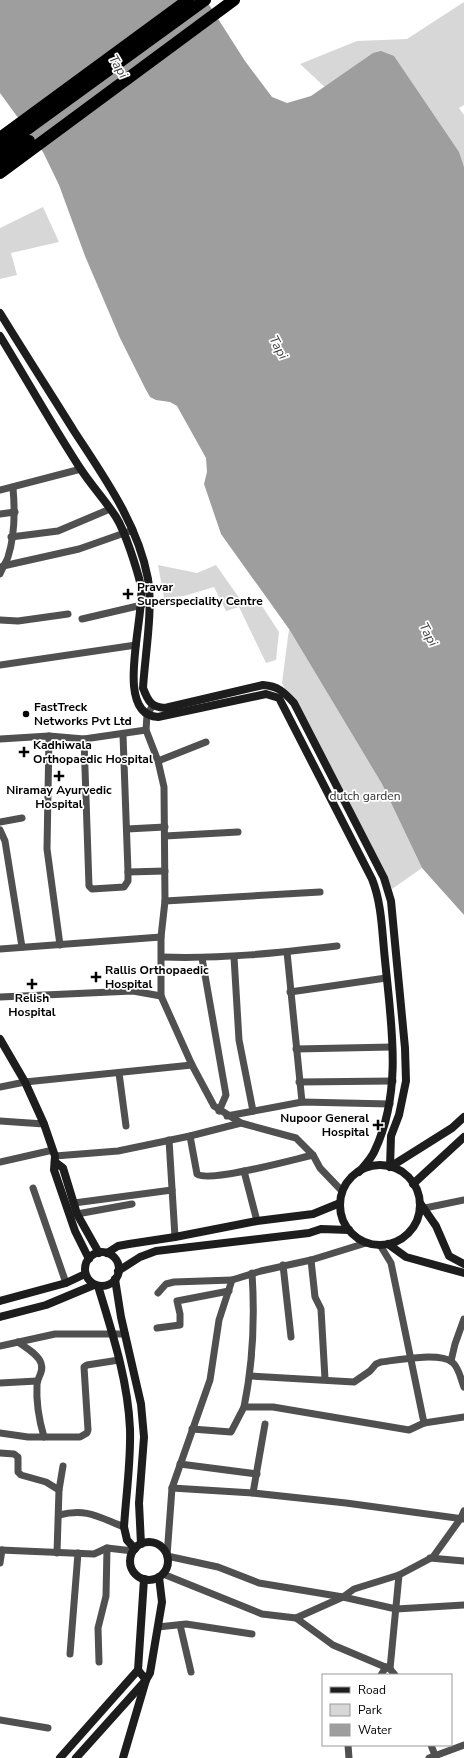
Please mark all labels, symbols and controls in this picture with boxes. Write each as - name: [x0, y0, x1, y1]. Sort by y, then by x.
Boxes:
- water label: Tapi: [104, 51, 132, 82]
- water label: Tapi: [264, 333, 292, 363]
- place label: Pravar Superspeciality Centre: [137, 579, 263, 609]
- marker: Pravar Superspeciality Centre: [122, 588, 134, 600]
- water label: Tapi: [414, 620, 442, 650]
- place label: FastTreck Networks Pvt Ltd: [34, 699, 132, 729]
- marker: FastTreck Networks Pvt Ltd: [21, 709, 31, 719]
- place label: Kadhiwala Orthopaedic Hospital: [33, 737, 153, 767]
- marker: Kadhiwala Orthopaedic Hospital: [18, 746, 30, 758]
- marker: Niramay Ayurvedic Hospital: [53, 770, 65, 782]
- place label: Niramay Ayurvedic Hospital: [6, 782, 112, 812]
- park label: dutch garden: [329, 788, 401, 804]
- place label: Rallis Orthopaedic Hospital: [105, 962, 209, 992]
- marker: Rallis Orthopaedic Hospital: [90, 971, 102, 983]
- marker: Relish Hospital: [26, 978, 38, 990]
- place label: Relish Hospital: [8, 990, 56, 1020]
- place label: Nupoor General Hospital: [280, 1110, 369, 1140]
- marker: Nupoor General Hospital: [372, 1119, 384, 1131]
- legend: [322, 1674, 452, 1746]
- text: Road: [358, 1682, 386, 1698]
- text: Park: [358, 1702, 383, 1718]
- text: Water: [358, 1722, 392, 1738]

